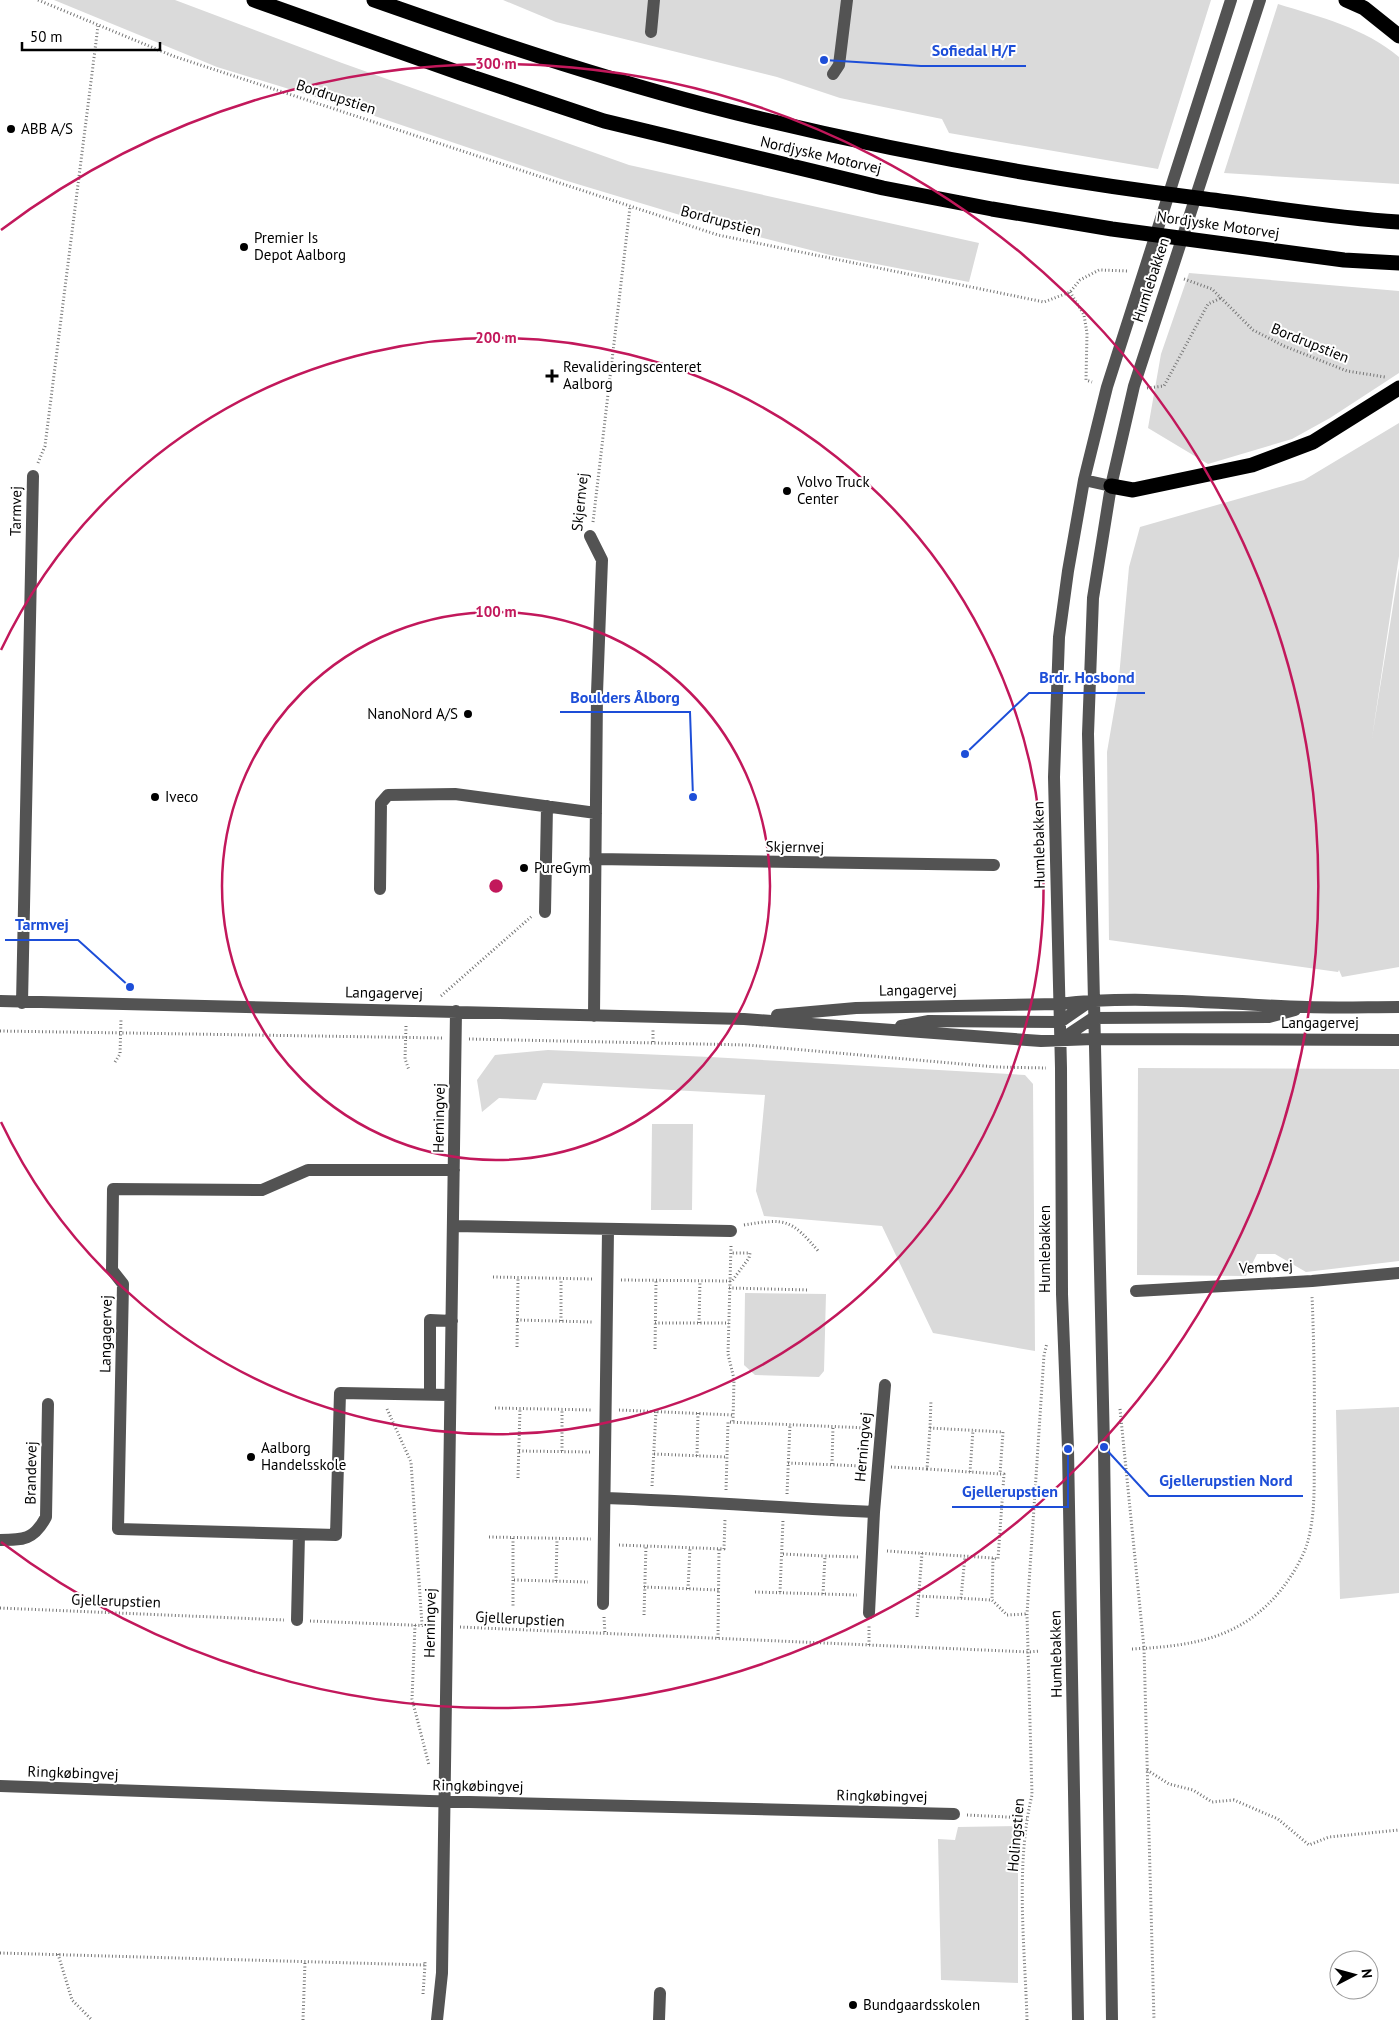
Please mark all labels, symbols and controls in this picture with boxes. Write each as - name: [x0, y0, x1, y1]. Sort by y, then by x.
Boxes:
- scale bar: [22, 20, 160, 52]
- text: 50 m: [30, 27, 63, 46]
- callout: Sofiedal H/F: [921, 35, 1026, 66]
- text: Sofiedal H/F: [932, 40, 1016, 60]
- text: 300 m: [475, 54, 517, 73]
- street label: Bordrupstien: [294, 75, 378, 118]
- place label: ABB A/S: [21, 119, 73, 138]
- marker: ABB A/S: [5, 123, 17, 135]
- street label: Nordjyske Motorvej: [759, 131, 884, 178]
- street label: Bordrupstien: [679, 201, 763, 240]
- street label: Nordjyske Motorvej: [1155, 206, 1281, 243]
- place label: Premier Is Depot Aalborg: [254, 228, 346, 264]
- street label: Humlebakken: [1128, 235, 1173, 325]
- marker: Premier Is Depot Aalborg: [238, 241, 250, 253]
- street label: Bordrupstien: [1268, 318, 1352, 367]
- text: 200 m: [475, 328, 517, 347]
- place label: Revalideringscenteret Aalborg: [563, 357, 702, 393]
- marker: Revalideringscenteret Aalborg: [545, 369, 559, 383]
- street label: Skjernvej: [567, 472, 592, 532]
- place label: Volvo Truck Center: [796, 472, 870, 508]
- marker: Volvo Truck Center: [781, 485, 793, 497]
- street label: Tarmvej: [6, 486, 25, 536]
- text: 100 m: [475, 602, 517, 621]
- callout: Brdr. Hosbond: [1029, 662, 1145, 693]
- text: Brdr. Hosbond: [1039, 667, 1135, 687]
- callout: Boulders Ålborg: [560, 681, 690, 712]
- text: Boulders Ålborg: [570, 687, 680, 707]
- place label: NanoNord A/S: [367, 704, 458, 723]
- marker: NanoNord A/S: [462, 708, 474, 720]
- place label: Iveco: [165, 787, 198, 806]
- marker: Iveco: [149, 791, 161, 803]
- street label: Humlebakken: [1028, 801, 1049, 889]
- street label: Skjernvej: [765, 836, 825, 857]
- place label: PureGym: [534, 858, 591, 877]
- marker: PureGym: [518, 862, 530, 874]
- centre of rings: [487, 877, 505, 895]
- callout: Tarmvej: [5, 909, 78, 940]
- text: Tarmvej: [15, 914, 69, 934]
- street label: Langagervej: [879, 979, 957, 1000]
- street label: Langagervej: [345, 982, 423, 1003]
- street label: Langagervej: [1281, 1013, 1359, 1032]
- street label: Herningvej: [428, 1083, 449, 1153]
- street label: Humlebakken: [1035, 1205, 1054, 1293]
- street label: Vembvej: [1237, 1256, 1293, 1277]
- street label: Langagervej: [95, 1295, 116, 1373]
- street label: Herningvej: [850, 1411, 875, 1483]
- place label: Aalborg Handelsskole: [261, 1438, 346, 1474]
- street label: Brandevej: [20, 1441, 41, 1505]
- marker: Aalborg Handelsskole: [245, 1451, 257, 1463]
- callout: Gjellerupstien Nord: [1149, 1465, 1303, 1496]
- text: Gjellerupstien Nord: [1159, 1470, 1293, 1490]
- callout: Gjellerupstien: [952, 1476, 1068, 1507]
- text: Gjellerupstien: [962, 1481, 1058, 1501]
- street label: Herningvej: [419, 1588, 440, 1658]
- street label: Gjellerupstien: [71, 1589, 161, 1612]
- street label: Gjellerupstien: [475, 1607, 565, 1630]
- street label: Humlebakken: [1045, 1610, 1066, 1698]
- street label: Ringkøbingvej: [27, 1761, 119, 1784]
- street label: Ringkøbingvej: [432, 1775, 524, 1796]
- street label: Ringkøbingvej: [836, 1785, 928, 1806]
- street label: Holingstien: [1003, 1797, 1028, 1873]
- north arrow: [1329, 1950, 1379, 2000]
- text: N: [1357, 1968, 1376, 1979]
- place label: Bundgaardsskolen: [863, 1995, 980, 2014]
- marker: Bundgaardsskolen: [847, 1999, 859, 2011]

